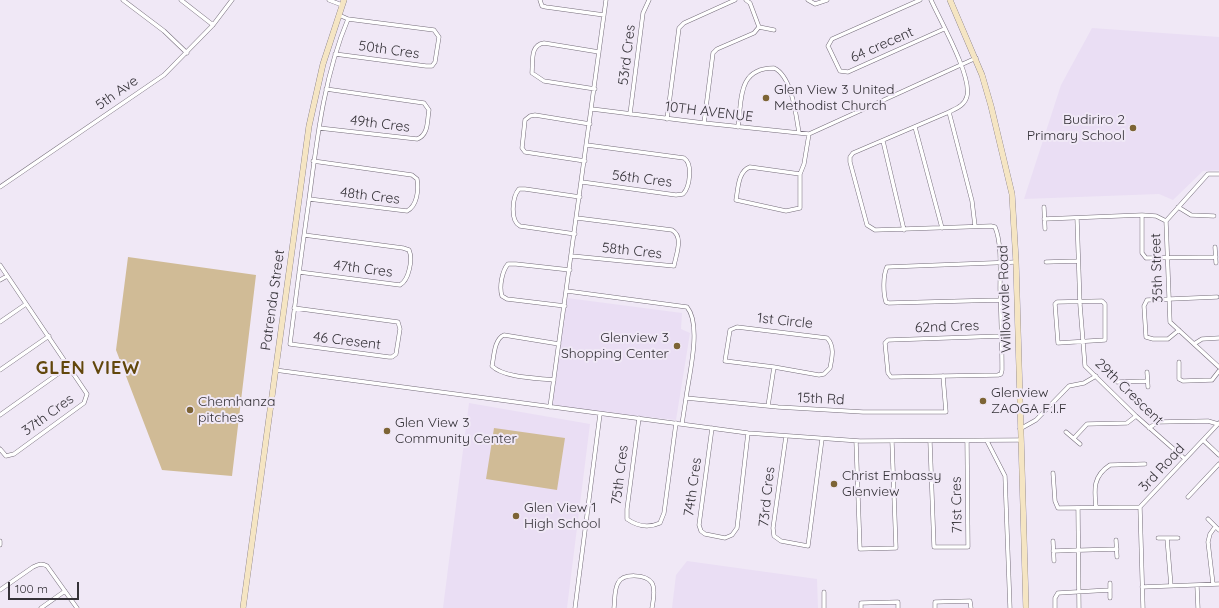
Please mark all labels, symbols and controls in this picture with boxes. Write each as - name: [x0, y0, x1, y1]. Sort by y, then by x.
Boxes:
- street label: 53rd Cres: [615, 24, 639, 86]
- street label: 64 crecent: [848, 24, 916, 66]
- street label: 50th Cres: [358, 37, 420, 63]
- street label: 5th Ave: [92, 72, 142, 114]
- place label: Glen View 3 United Methodist Church: [774, 82, 894, 114]
- marker: Glen View 3 United Methodist Church: [761, 93, 771, 103]
- street label: 10TH AVENUE: [664, 98, 754, 126]
- street label: 49th Cres: [349, 112, 411, 136]
- place label: Budiriro 2 Primary School: [1027, 112, 1125, 144]
- marker: Budiriro 2 Primary School: [1128, 123, 1138, 133]
- street label: 56th Cres: [611, 167, 673, 191]
- street label: 48th Cres: [339, 184, 401, 208]
- street label: 35th Street: [1147, 233, 1167, 303]
- street label: 58th Cres: [601, 239, 663, 263]
- street label: Willowvale Road: [995, 245, 1015, 353]
- street label: Patrenda Street: [258, 249, 288, 351]
- street label: 47th Cres: [333, 257, 393, 281]
- street label: 1st Circle: [756, 310, 814, 332]
- street label: 62nd Cres: [915, 317, 979, 337]
- street label: 46 Cresent: [312, 329, 382, 353]
- place label: Glenview 3 Shopping Center: [561, 330, 669, 362]
- marker: Glenview 3 Shopping Center: [672, 341, 682, 351]
- street label: 29th Crescent: [1091, 355, 1167, 429]
- district label: GLEN VIEW: [36, 358, 140, 380]
- place label: Glenview ZAOGA F.I.F: [991, 385, 1067, 418]
- street label: 15th Rd: [797, 389, 845, 409]
- street label: 37th Cres: [19, 391, 77, 439]
- place label: Chemhanza pitches: [198, 394, 275, 426]
- marker: Glenview ZAOGA F.I.F: [978, 396, 988, 406]
- marker: Chemhanza pitches: [185, 405, 195, 415]
- place label: Glen View 3 Community Center: [395, 415, 517, 448]
- marker: Glen View 3 Community Center: [382, 426, 392, 436]
- street label: 3rd Road: [1136, 441, 1188, 495]
- street label: 75th Cres: [608, 444, 632, 506]
- street label: 74th Cres: [681, 457, 705, 517]
- street label: 73rd Cres: [755, 466, 779, 528]
- place label: Christ Embassy Glenview: [842, 468, 941, 500]
- street label: 71st Cres: [948, 476, 966, 534]
- marker: Christ Embassy Glenview: [829, 479, 839, 489]
- place label: Glen View 1 High School: [524, 500, 601, 532]
- marker: Glen View 1 High School: [511, 511, 521, 521]
- scale bar: [10, 574, 81, 600]
- text: 100 m: [15, 581, 48, 596]

